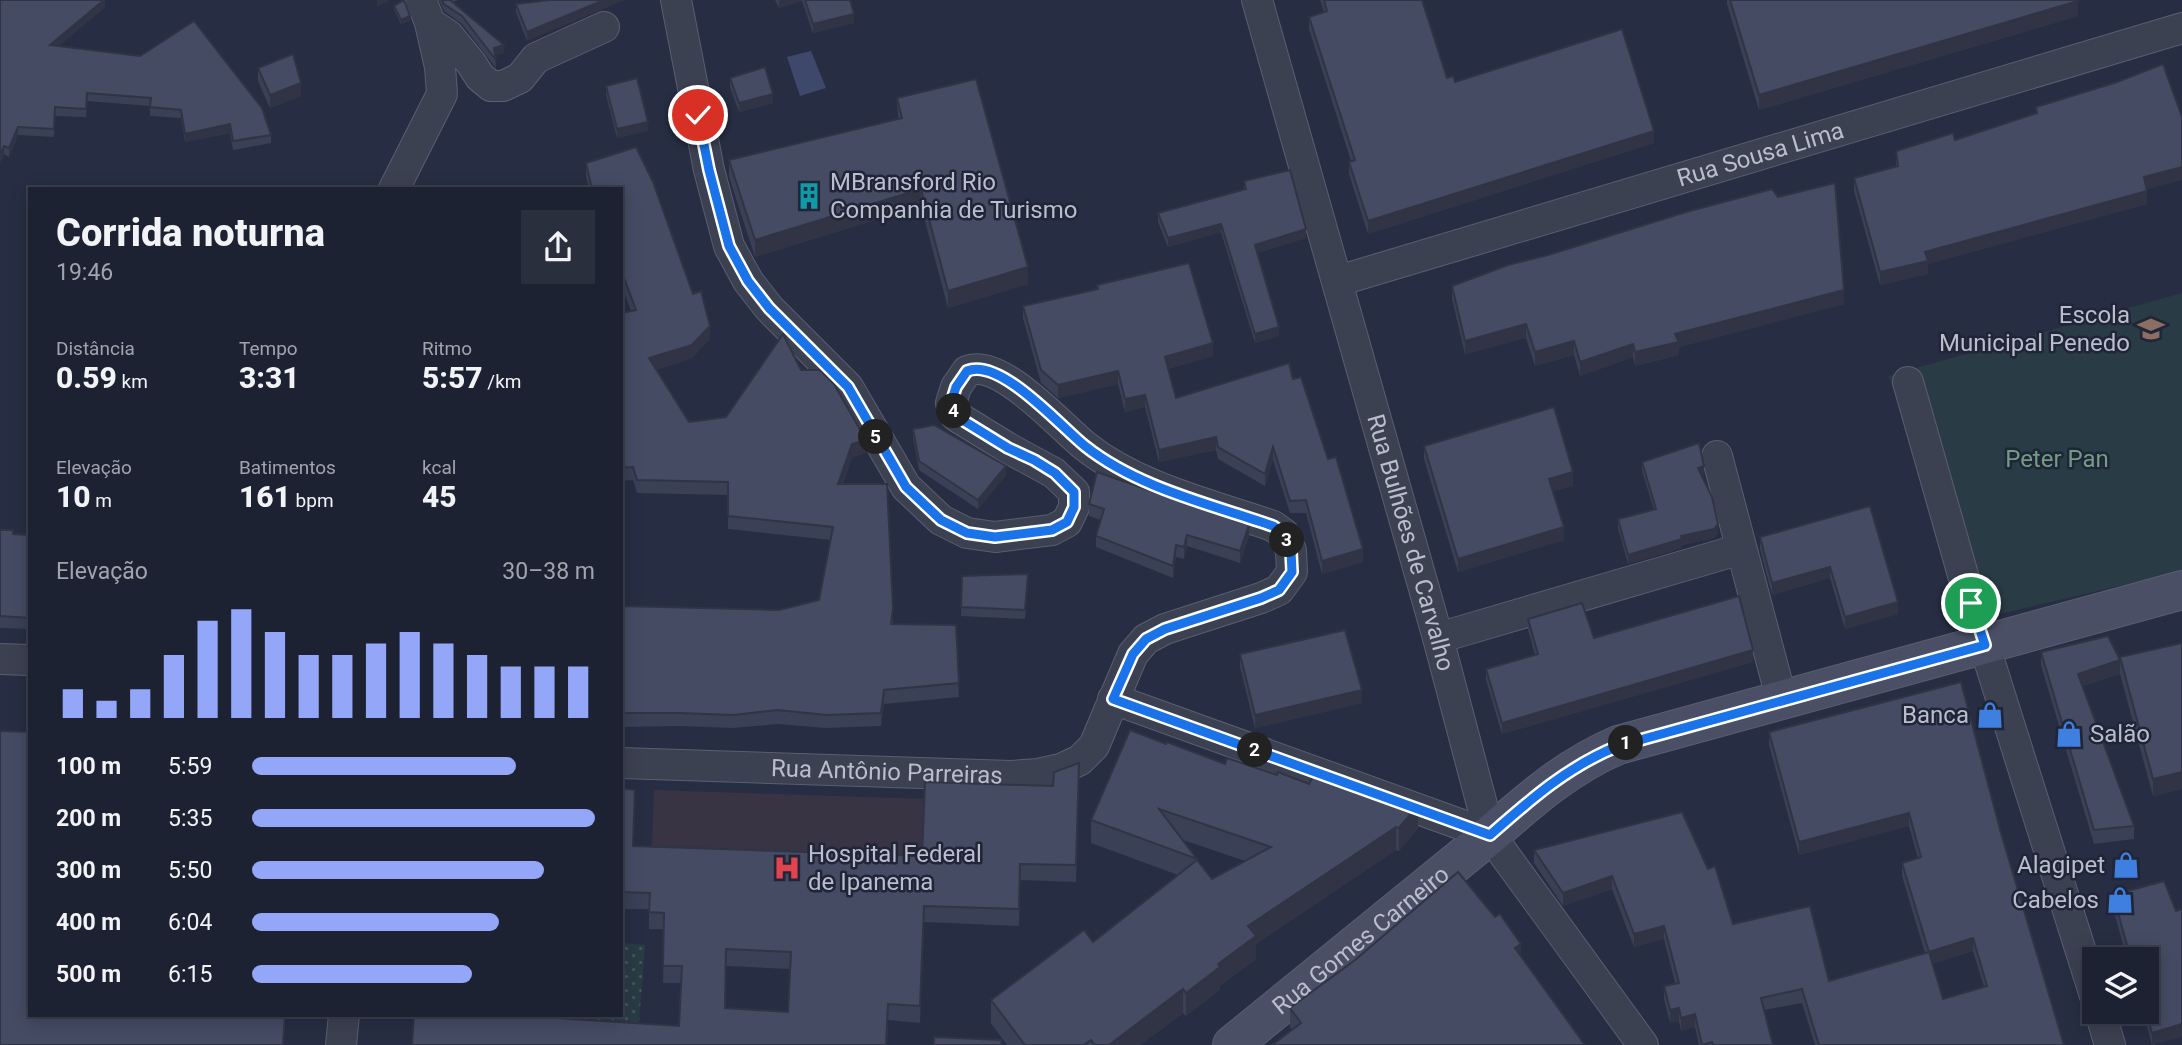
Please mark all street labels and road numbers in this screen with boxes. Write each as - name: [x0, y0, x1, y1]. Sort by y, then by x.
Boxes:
- street label: Rua Sousa Lima: [1674, 116, 1847, 193]
- street label: Rua Bulhões de Carvalho: [1361, 411, 1460, 674]
- street label: Rua Antônio Parreiras: [771, 754, 1003, 790]
- street label: Rua Gomes Carneiro: [1267, 860, 1455, 1020]

